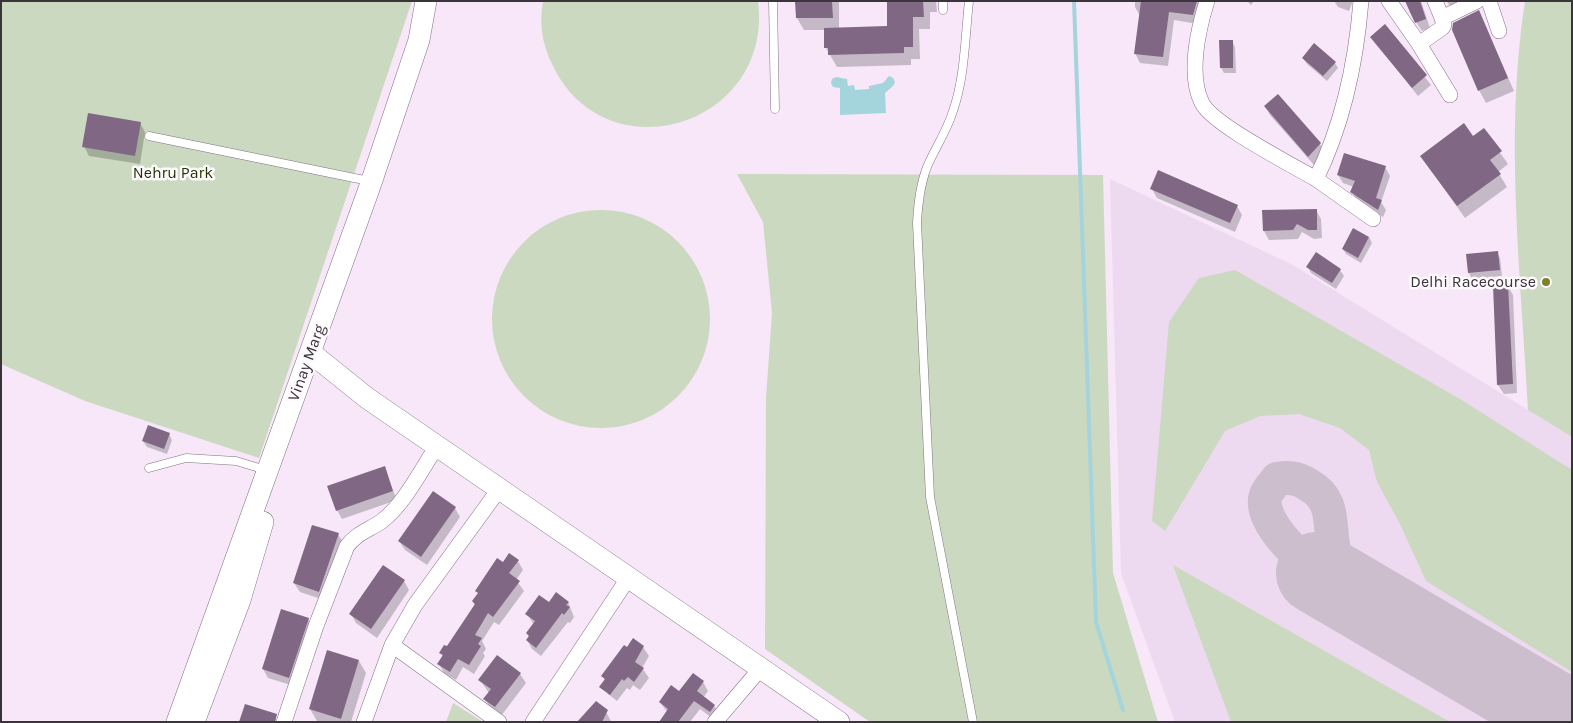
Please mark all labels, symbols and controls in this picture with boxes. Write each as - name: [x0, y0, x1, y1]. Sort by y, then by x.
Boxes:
- park label: Nehru Park: [133, 163, 213, 183]
- place label: Delhi Racecourse: [1410, 272, 1536, 292]
- marker: Delhi Racecourse: [1540, 276, 1552, 288]
- street label: Vinay Marg: [284, 322, 330, 404]

